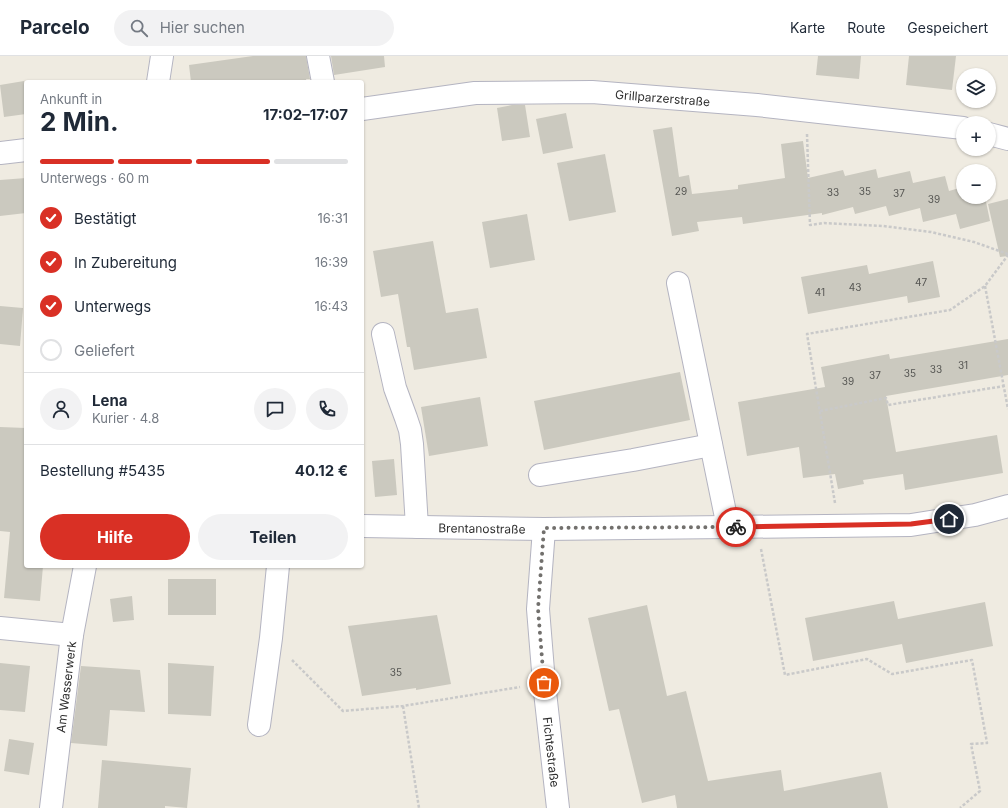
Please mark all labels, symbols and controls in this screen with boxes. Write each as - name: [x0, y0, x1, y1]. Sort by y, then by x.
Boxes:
- search box: [114, 10, 394, 46]
- text: Parcelo: [20, 16, 90, 39]
- icon: search: [128, 17, 150, 39]
- text: Hier suchen: [160, 18, 245, 37]
- text: Karte: [790, 19, 825, 36]
- text: Route: [847, 19, 885, 36]
- text: Gespeichert: [907, 19, 988, 36]
- map controls: [956, 68, 996, 204]
- button: layers: [956, 68, 996, 108]
- street label: Grillparzerstraße: [615, 86, 711, 109]
- text: Ankunft in: [40, 91, 102, 107]
- text: 17:02–17:07: [263, 105, 348, 124]
- text: 2 Min.: [40, 106, 119, 137]
- button: +: [956, 116, 996, 156]
- button: −: [956, 164, 996, 204]
- text: Unterwegs · 60 m: [40, 170, 149, 186]
- house number: 29: [675, 185, 687, 197]
- house number: 35: [859, 185, 871, 197]
- house number: 33: [827, 186, 839, 198]
- house number: 37: [893, 187, 905, 199]
- house number: 39: [928, 193, 940, 205]
- icon: check: [40, 207, 62, 229]
- text: Bestätigt: [74, 209, 137, 228]
- text: 16:31: [318, 210, 348, 226]
- icon: check: [40, 251, 62, 273]
- text: In Zubereitung: [74, 253, 177, 272]
- text: 16:39: [315, 254, 348, 270]
- house number: 47: [915, 276, 927, 288]
- house number: 43: [849, 281, 861, 293]
- house number: 41: [815, 286, 825, 298]
- icon: check: [40, 295, 62, 317]
- text: Unterwegs: [74, 297, 151, 316]
- text: 16:43: [314, 298, 348, 314]
- text: Geliefert: [74, 341, 135, 360]
- house number: 31: [958, 359, 968, 371]
- house number: 33: [930, 363, 942, 375]
- house number: 35: [904, 367, 916, 379]
- house number: 37: [869, 369, 881, 381]
- house number: 39: [842, 375, 854, 387]
- button: person: [40, 388, 82, 430]
- button: chat: [254, 388, 296, 430]
- button: phone: [306, 388, 348, 430]
- text: Lena: [92, 391, 127, 410]
- text: Kurier · 4.8: [92, 410, 159, 426]
- text: Bestellung #5435: [40, 461, 165, 480]
- text: 40.12 €: [295, 461, 348, 480]
- pin: [932, 502, 966, 536]
- courier: [716, 507, 756, 547]
- icon: home: [938, 508, 960, 530]
- button: Hilfe: [40, 514, 190, 560]
- button: Teilen: [198, 514, 348, 560]
- icon: bike: [725, 516, 747, 538]
- street label: Brentanostraße: [438, 520, 526, 536]
- street label: Am Wasserwerk: [53, 640, 79, 734]
- house number: 35: [390, 666, 402, 678]
- pin: [527, 666, 561, 700]
- icon: bag: [533, 672, 555, 694]
- street label: Fichtestraße: [540, 716, 563, 788]

